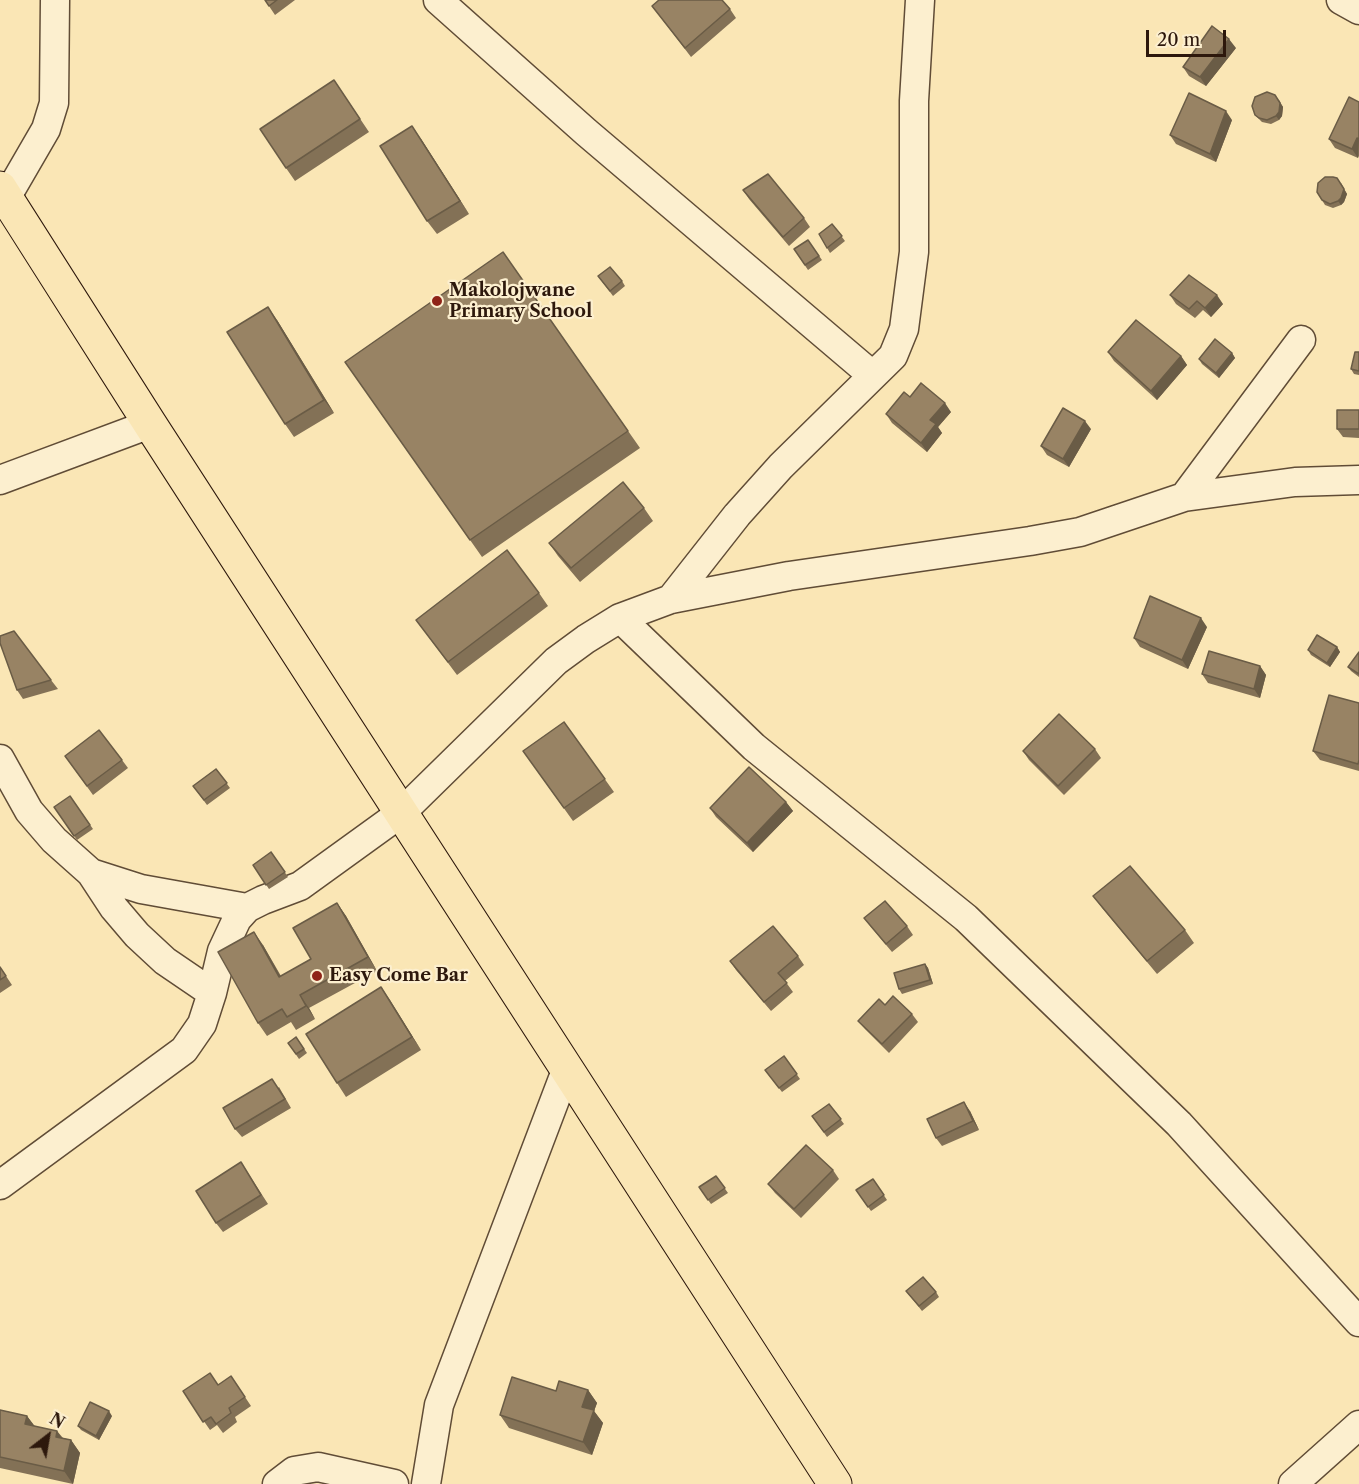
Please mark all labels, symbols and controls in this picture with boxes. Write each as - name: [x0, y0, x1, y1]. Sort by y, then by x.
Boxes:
- scale bar: [1149, 18, 1228, 56]
- text: 20 m: [1157, 29, 1200, 51]
- place label: Makolojwane Primary School: [449, 280, 592, 322]
- marker: Makolojwane Primary School: [430, 294, 444, 308]
- place label: Easy Come Bar: [329, 965, 468, 987]
- marker: Easy Come Bar: [310, 969, 324, 983]
- north arrow: [18, 1406, 78, 1466]
- text: N: [46, 1408, 68, 1433]

